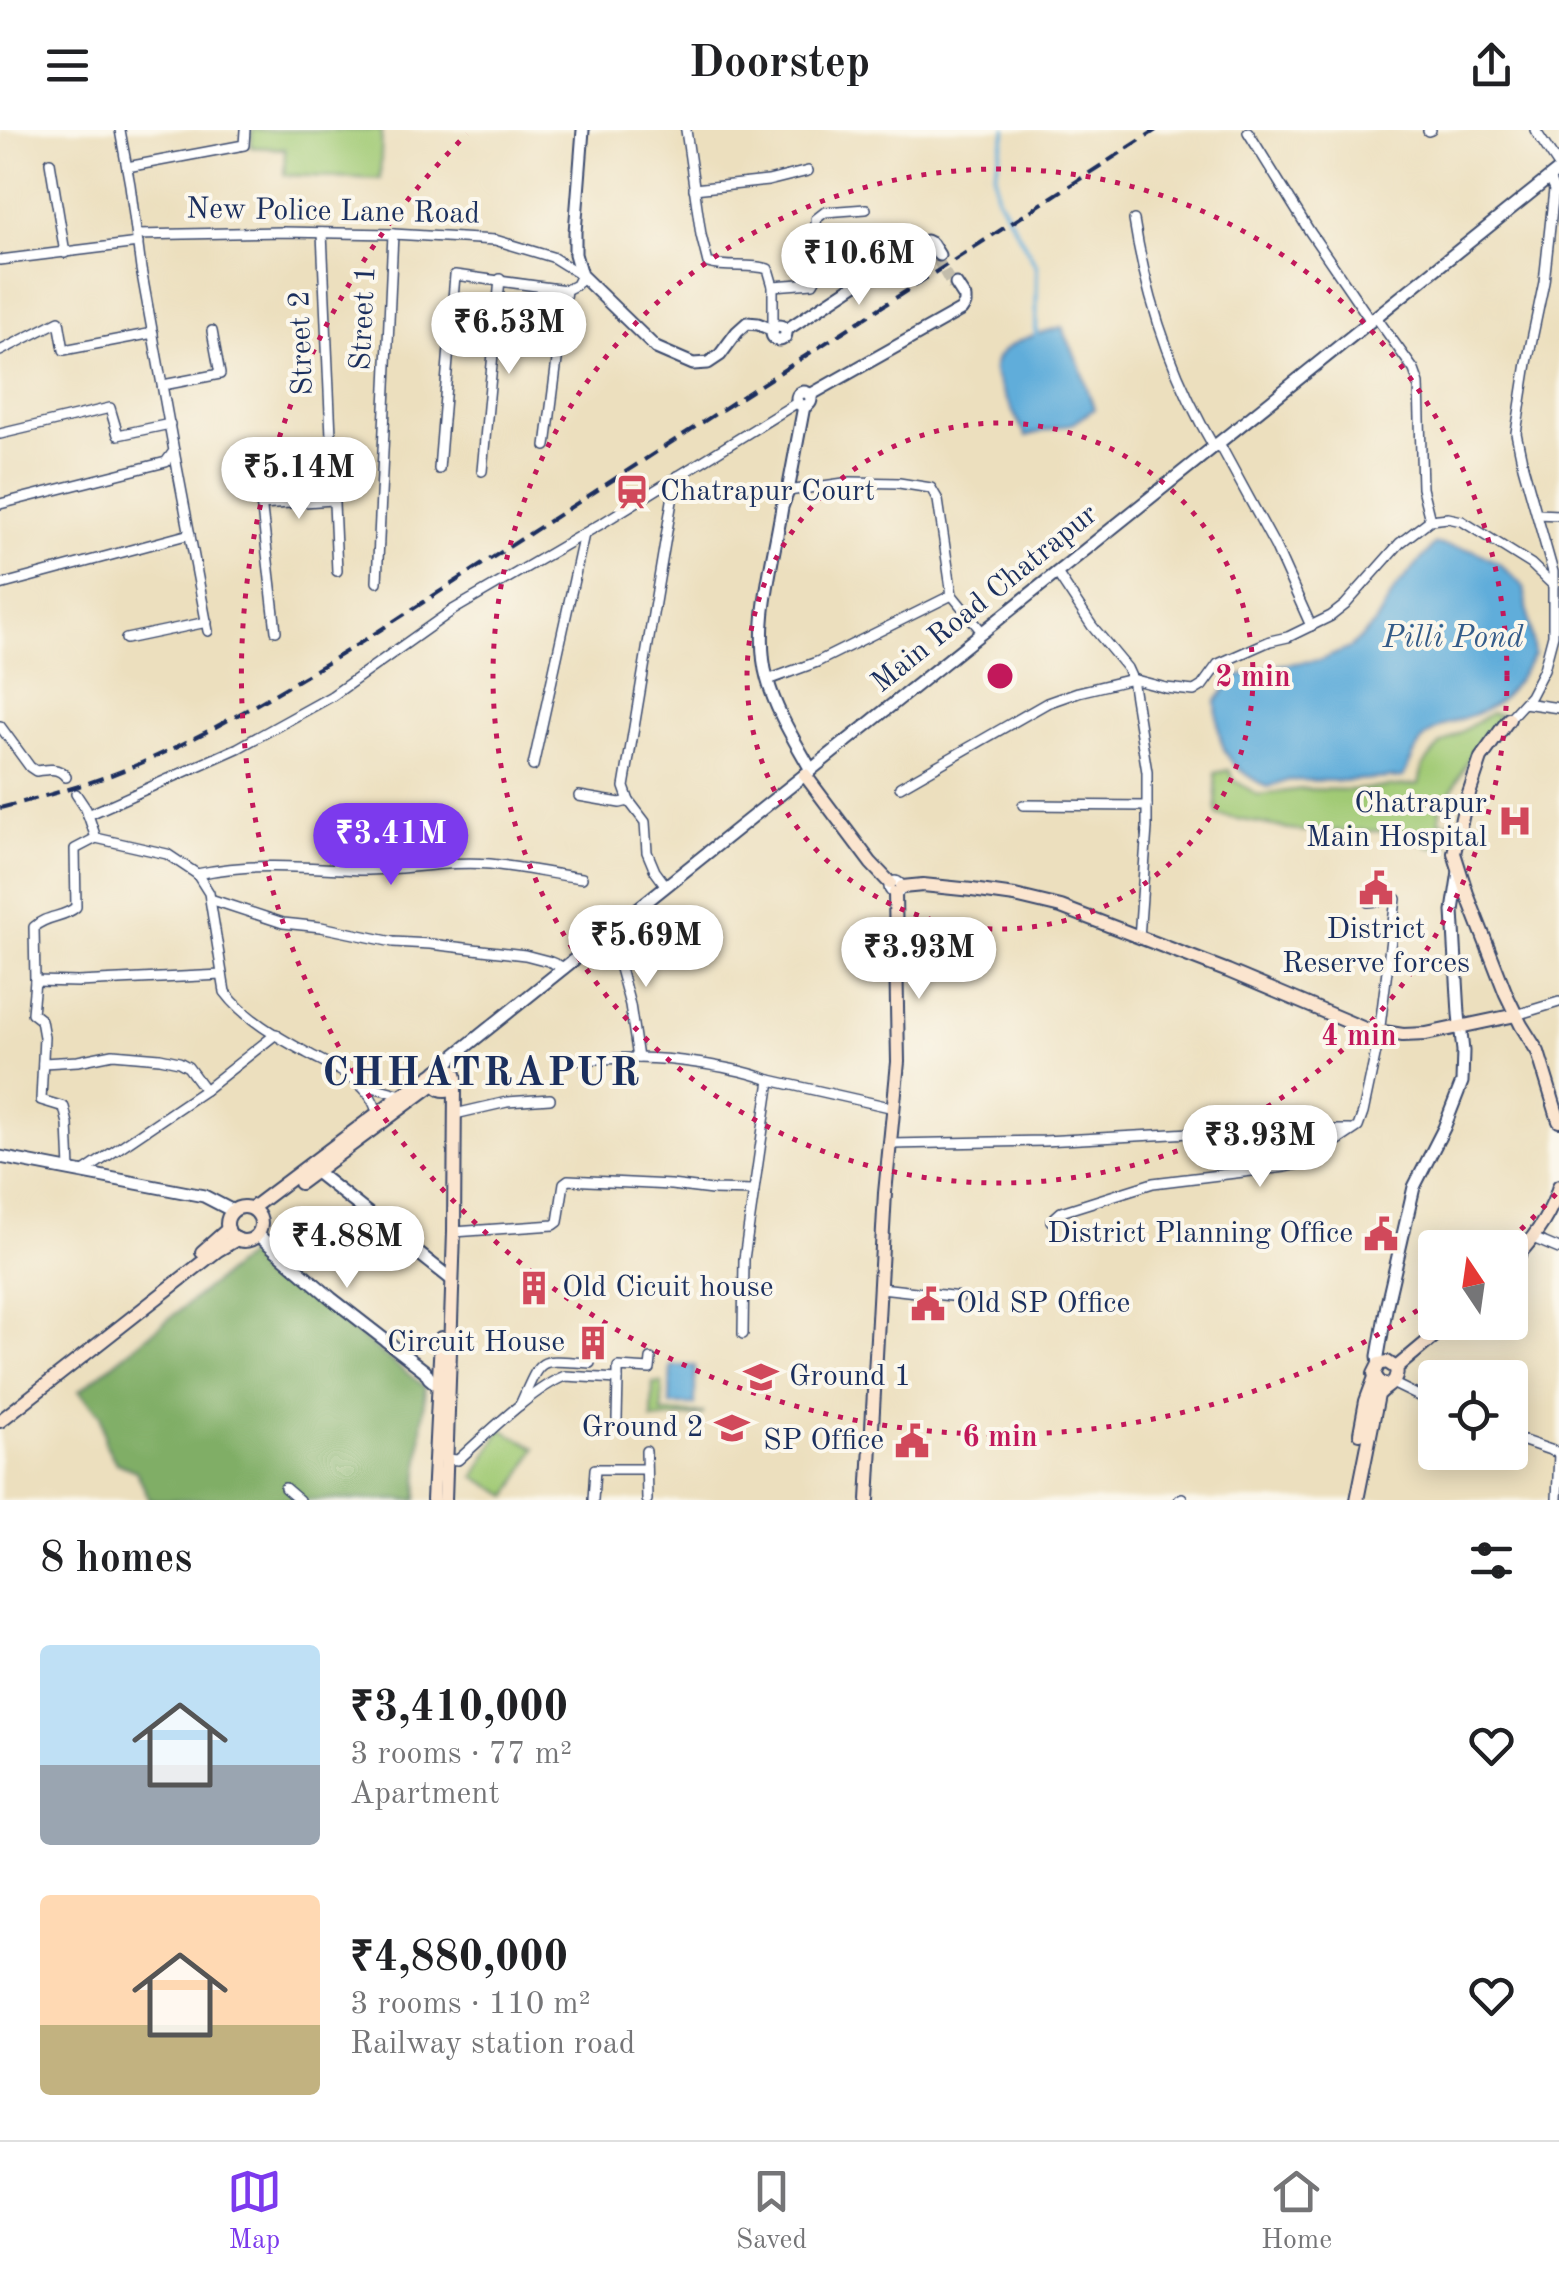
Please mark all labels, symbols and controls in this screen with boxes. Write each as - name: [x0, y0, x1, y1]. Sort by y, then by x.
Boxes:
- icon: menu: [40, 38, 95, 93]
- icon: share: [1464, 38, 1519, 93]
- text: Doorstep: [689, 42, 870, 87]
- street label: New Police Lane Road: [186, 194, 480, 230]
- pin: ₹10.6M: [778, 223, 940, 308]
- text: ₹10.6M: [803, 239, 915, 271]
- street label: Street 1: [346, 265, 382, 371]
- street label: Street 2: [285, 290, 319, 396]
- pin: ₹6.53M: [428, 292, 590, 377]
- text: ₹6.53M: [453, 308, 565, 340]
- pin: ₹5.14M: [218, 437, 380, 522]
- text: ₹5.14M: [243, 453, 355, 485]
- station icon: Chatrapur Court: [613, 473, 651, 511]
- place label: Chatrapur Court: [660, 477, 875, 507]
- street label: Main Road Chatrapur: [867, 499, 1103, 699]
- water label: Pilli Pond: [1382, 623, 1524, 655]
- centre of rings: [982, 658, 1018, 694]
- text: 2 min: [1215, 663, 1291, 693]
- place label: Chatrapur Main Hospital: [1306, 789, 1487, 853]
- hospital icon: Chatrapur Main Hospital: [1496, 802, 1534, 840]
- pin: ₹3.41M: [310, 803, 472, 888]
- text: ₹3.41M: [335, 819, 447, 851]
- public building icon: District Reserve forces: [1357, 869, 1395, 907]
- pin: ₹5.69M: [565, 905, 727, 990]
- place label: District Reserve forces: [1282, 915, 1470, 979]
- pin: ₹3.93M: [838, 917, 1000, 1002]
- text: ₹5.69M: [590, 921, 702, 953]
- text: ₹3.93M: [863, 933, 975, 965]
- text: 4 min: [1321, 1022, 1397, 1052]
- district label: CHHATRAPUR: [322, 1055, 642, 1095]
- pin: ₹3.93M: [1179, 1105, 1341, 1190]
- text: ₹3.93M: [1204, 1121, 1316, 1153]
- pin: ₹4.88M: [266, 1206, 428, 1291]
- public building icon: District Planning Office: [1362, 1215, 1400, 1253]
- place label: District Planning Office: [1047, 1219, 1353, 1249]
- text: ₹4.88M: [291, 1222, 403, 1254]
- north arrow: [1418, 1230, 1528, 1340]
- map controls: [1418, 1230, 1528, 1470]
- building icon: Old Cicuit house: [515, 1269, 553, 1307]
- place label: Old Cicuit house: [562, 1273, 774, 1303]
- public building icon: Old SP Office: [909, 1285, 947, 1323]
- place label: Old SP Office: [956, 1289, 1130, 1319]
- building icon: Circuit House: [574, 1324, 612, 1362]
- place label: Circuit House: [387, 1328, 565, 1358]
- school or university icon: Ground 1: [742, 1358, 780, 1396]
- button: locate: [1418, 1360, 1528, 1470]
- place label: Ground 1: [789, 1362, 911, 1392]
- school or university icon: Ground 2: [713, 1409, 751, 1447]
- place label: Ground 2: [582, 1413, 704, 1443]
- public building icon: SP Office: [893, 1422, 931, 1460]
- text: 6 min: [962, 1423, 1038, 1453]
- place label: SP Office: [763, 1426, 884, 1456]
- icon: filters: [1464, 1533, 1519, 1588]
- text: 8 homes: [40, 1539, 192, 1581]
- icon: home: [120, 1685, 240, 1805]
- text: ₹3,410,000: [350, 1688, 568, 1730]
- icon: heart: [1464, 1718, 1519, 1773]
- text: 3 rooms · 77 m²: [350, 1739, 572, 1771]
- text: Apartment: [350, 1779, 500, 1811]
- icon: home: [120, 1935, 240, 2055]
- text: ₹4,880,000: [350, 1938, 568, 1980]
- icon: heart: [1464, 1968, 1519, 2023]
- text: 3 rooms · 110 m²: [350, 1989, 591, 2021]
- text: Railway station road: [350, 2029, 635, 2061]
- tab: Map: [227, 2164, 282, 2259]
- tab: Saved: [736, 2164, 807, 2259]
- tab: Home: [1261, 2164, 1332, 2259]

